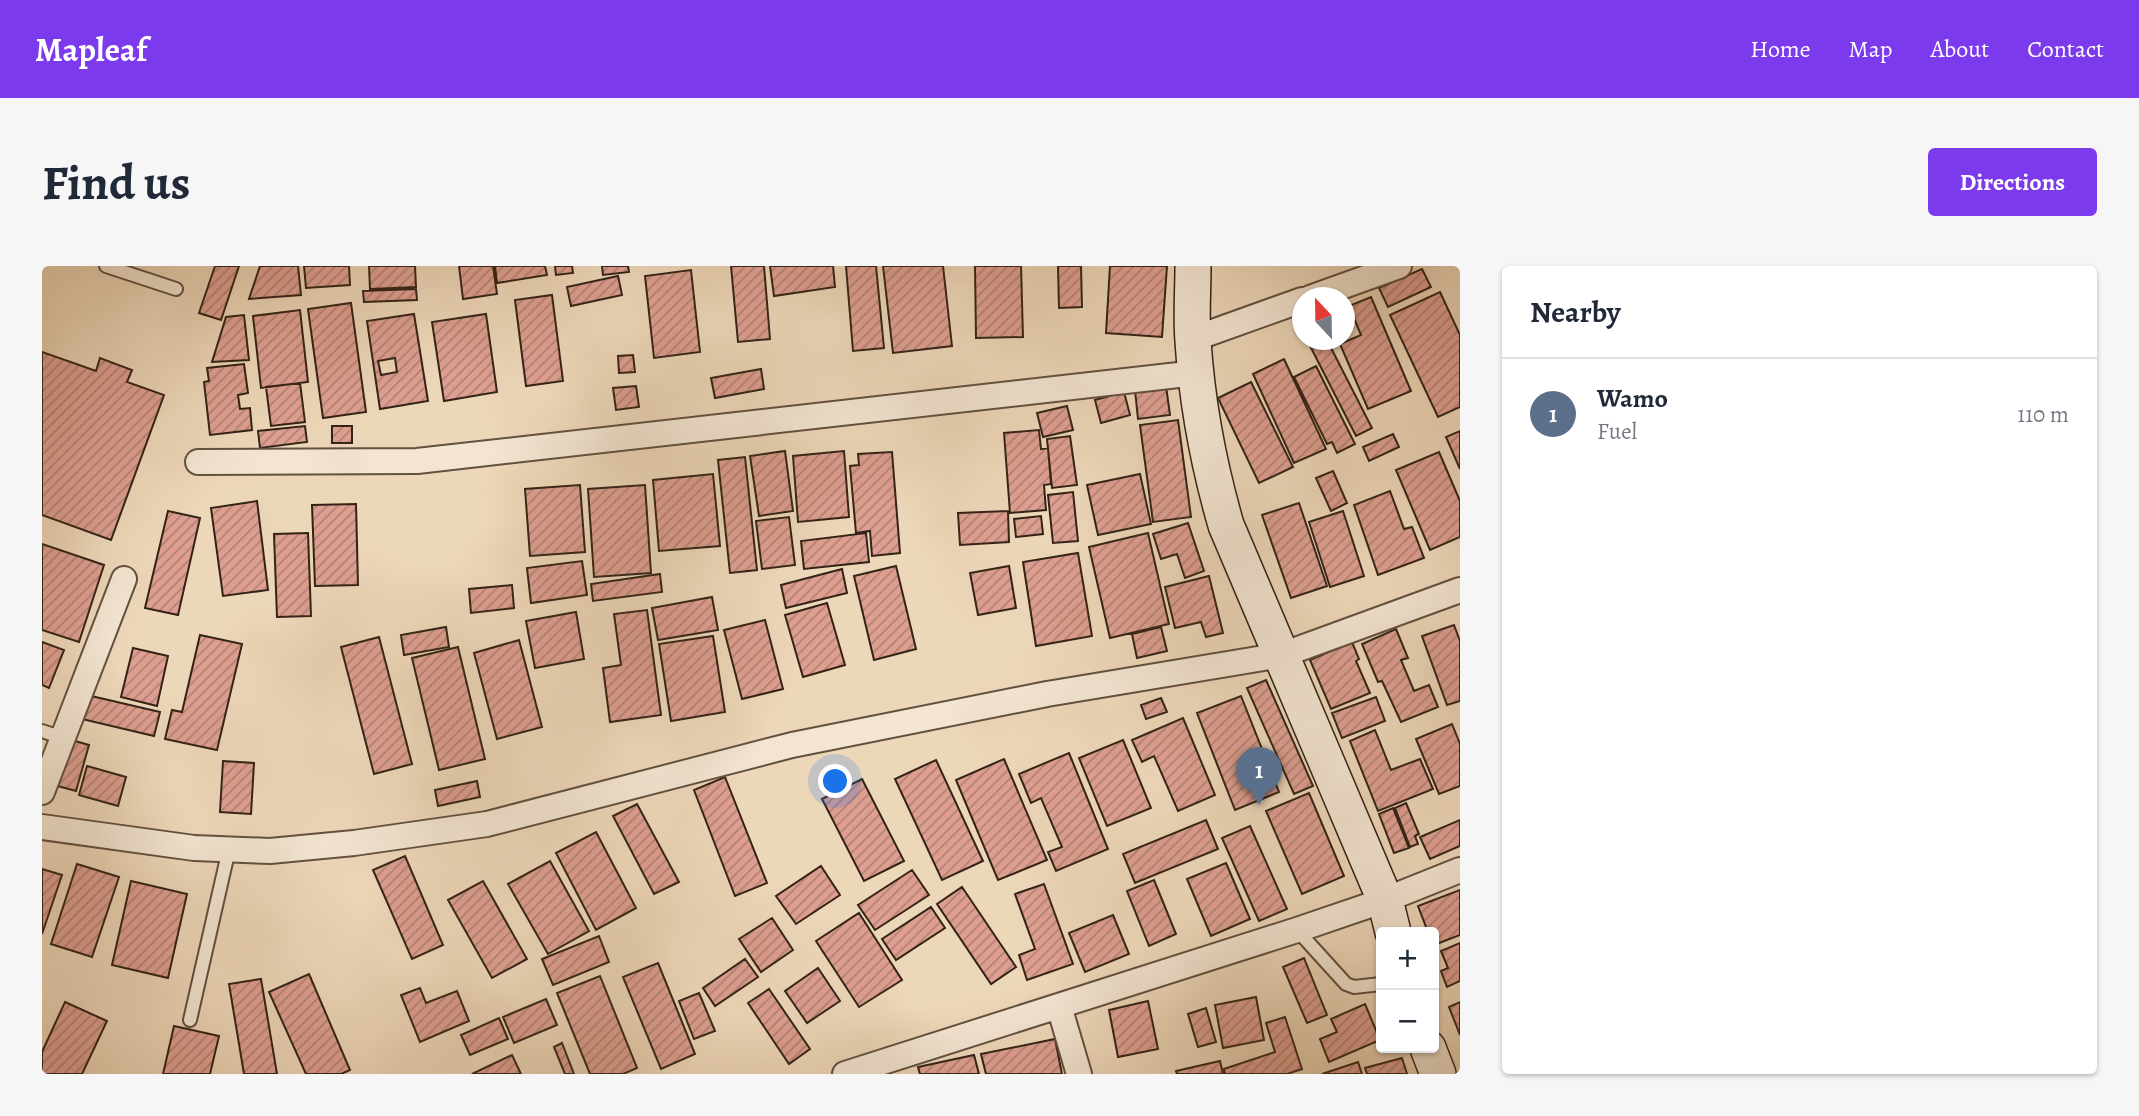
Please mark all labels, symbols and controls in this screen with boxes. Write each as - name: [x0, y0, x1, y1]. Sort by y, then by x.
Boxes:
- text: Mapleaf: [35, 27, 147, 72]
- text: Home: [1750, 33, 1811, 65]
- text: Map: [1849, 33, 1893, 65]
- text: About: [1931, 33, 1989, 65]
- text: Contact: [2027, 33, 2104, 65]
- button: Directions: [1928, 148, 2097, 216]
- text: Find us: [42, 149, 190, 216]
- north arrow: [1292, 287, 1355, 350]
- text: Nearby: [1530, 292, 1621, 332]
- text: Wamo: [1597, 381, 1668, 416]
- text: 1: [1549, 399, 1557, 430]
- text: 110 m: [2017, 399, 2069, 430]
- text: Fuel: [1597, 416, 1637, 447]
- pin: 1: [1236, 747, 1282, 805]
- your location: [818, 764, 852, 798]
- map controls: [1376, 927, 1439, 1053]
- button: +: [1376, 927, 1439, 990]
- button: −: [1376, 990, 1439, 1053]

